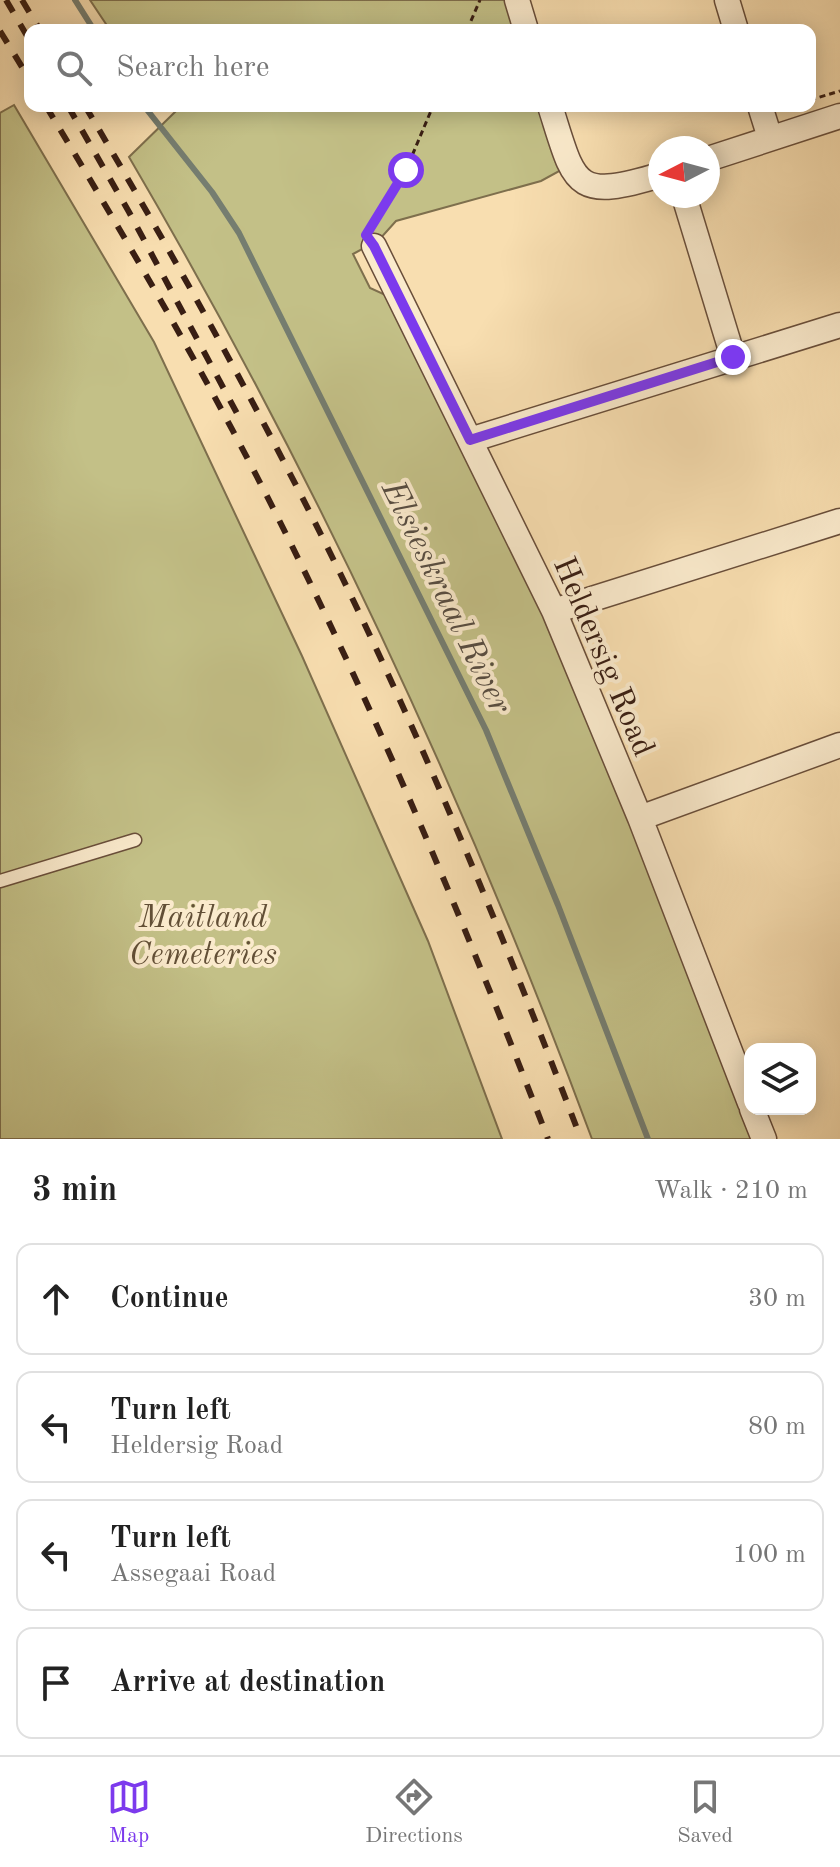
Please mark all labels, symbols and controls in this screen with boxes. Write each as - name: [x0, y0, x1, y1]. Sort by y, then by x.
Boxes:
- search box: [24, 24, 816, 112]
- icon: search: [52, 46, 96, 90]
- text: Search here: [116, 53, 270, 83]
- north arrow: [648, 136, 720, 208]
- route start: [388, 152, 424, 188]
- route end: [715, 339, 751, 375]
- water label: Elsieskraal River: [374, 474, 517, 721]
- street label: Heldersig Road: [546, 553, 659, 762]
- park label: Maitland Cemeteries: [129, 903, 277, 972]
- map controls: [744, 1043, 816, 1115]
- button: layers: [744, 1043, 816, 1115]
- text: 3 min: [32, 1174, 117, 1208]
- text: Walk · 210 m: [654, 1178, 808, 1204]
- icon: ahead: [34, 1277, 78, 1321]
- text: Continue: [110, 1284, 229, 1314]
- text: 30 m: [748, 1286, 806, 1312]
- text: Turn left: [110, 1396, 231, 1426]
- icon: left: [34, 1405, 78, 1449]
- text: 80 m: [748, 1414, 806, 1440]
- text: Heldersig Road: [110, 1433, 283, 1459]
- text: Turn left: [110, 1524, 231, 1554]
- icon: left: [34, 1533, 78, 1577]
- text: 100 m: [733, 1542, 806, 1568]
- text: Assegaai Road: [110, 1561, 276, 1587]
- icon: arrive: [34, 1661, 78, 1705]
- text: Arrive at destination: [110, 1668, 385, 1698]
- tab: Map: [107, 1775, 151, 1850]
- tab: Directions: [365, 1775, 463, 1850]
- tab: Saved: [677, 1775, 733, 1850]

